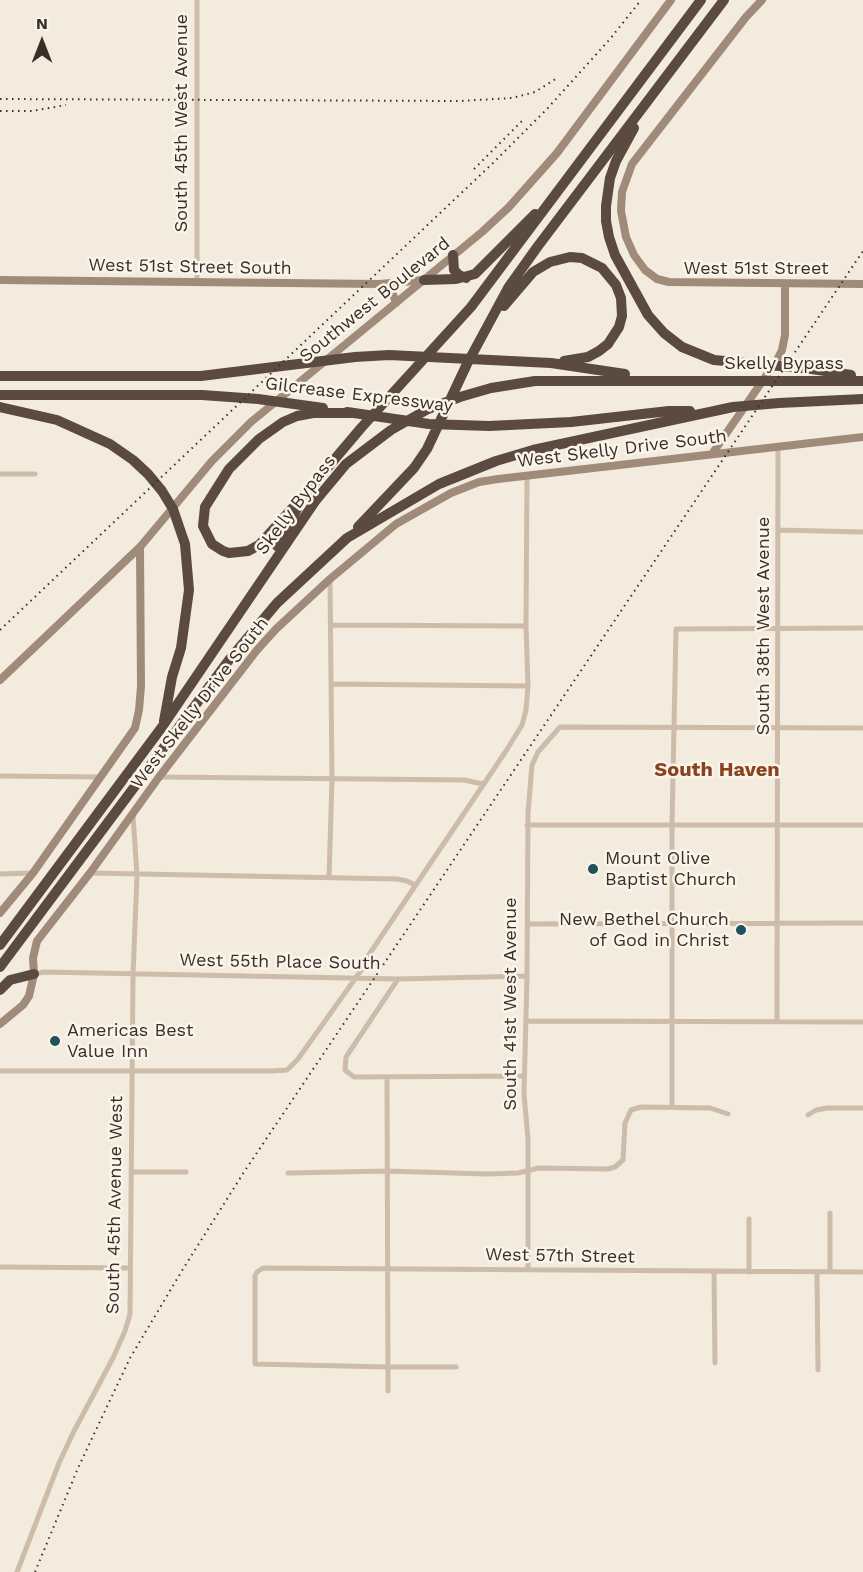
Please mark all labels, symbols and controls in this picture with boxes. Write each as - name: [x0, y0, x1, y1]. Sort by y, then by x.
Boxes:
- north arrow: [12, 12, 72, 72]
- text: N: [36, 14, 48, 33]
- street label: South 45th West Avenue: [171, 14, 193, 232]
- street label: Southwest Boulevard: [295, 233, 455, 367]
- street label: West 51st Street South: [88, 254, 292, 280]
- street label: West 51st Street: [683, 258, 829, 280]
- street label: Skelly Bypass: [724, 353, 844, 375]
- street label: Gilcrease Expressway: [264, 373, 454, 417]
- street label: West Skelly Drive South: [516, 425, 728, 473]
- street label: Skelly Bypass: [251, 451, 341, 559]
- street label: South 38th West Avenue: [753, 517, 775, 735]
- street label: West Skelly Drive South: [127, 613, 273, 793]
- district label: South Haven: [654, 758, 780, 782]
- place label: Mount Olive Baptist Church: [605, 848, 736, 890]
- marker: Mount Olive Baptist Church: [586, 862, 600, 876]
- street label: South 41st West Avenue: [500, 897, 522, 1111]
- place label: New Bethel Church of God in Christ: [559, 909, 729, 952]
- marker: New Bethel Church of God in Christ: [734, 923, 748, 937]
- street label: West 55th Place South: [179, 949, 381, 975]
- place label: Americas Best Value Inn: [67, 1020, 194, 1062]
- marker: Americas Best Value Inn: [48, 1034, 62, 1048]
- street label: South 45th Avenue West: [102, 1096, 128, 1314]
- street label: West 57th Street: [485, 1244, 635, 1268]

